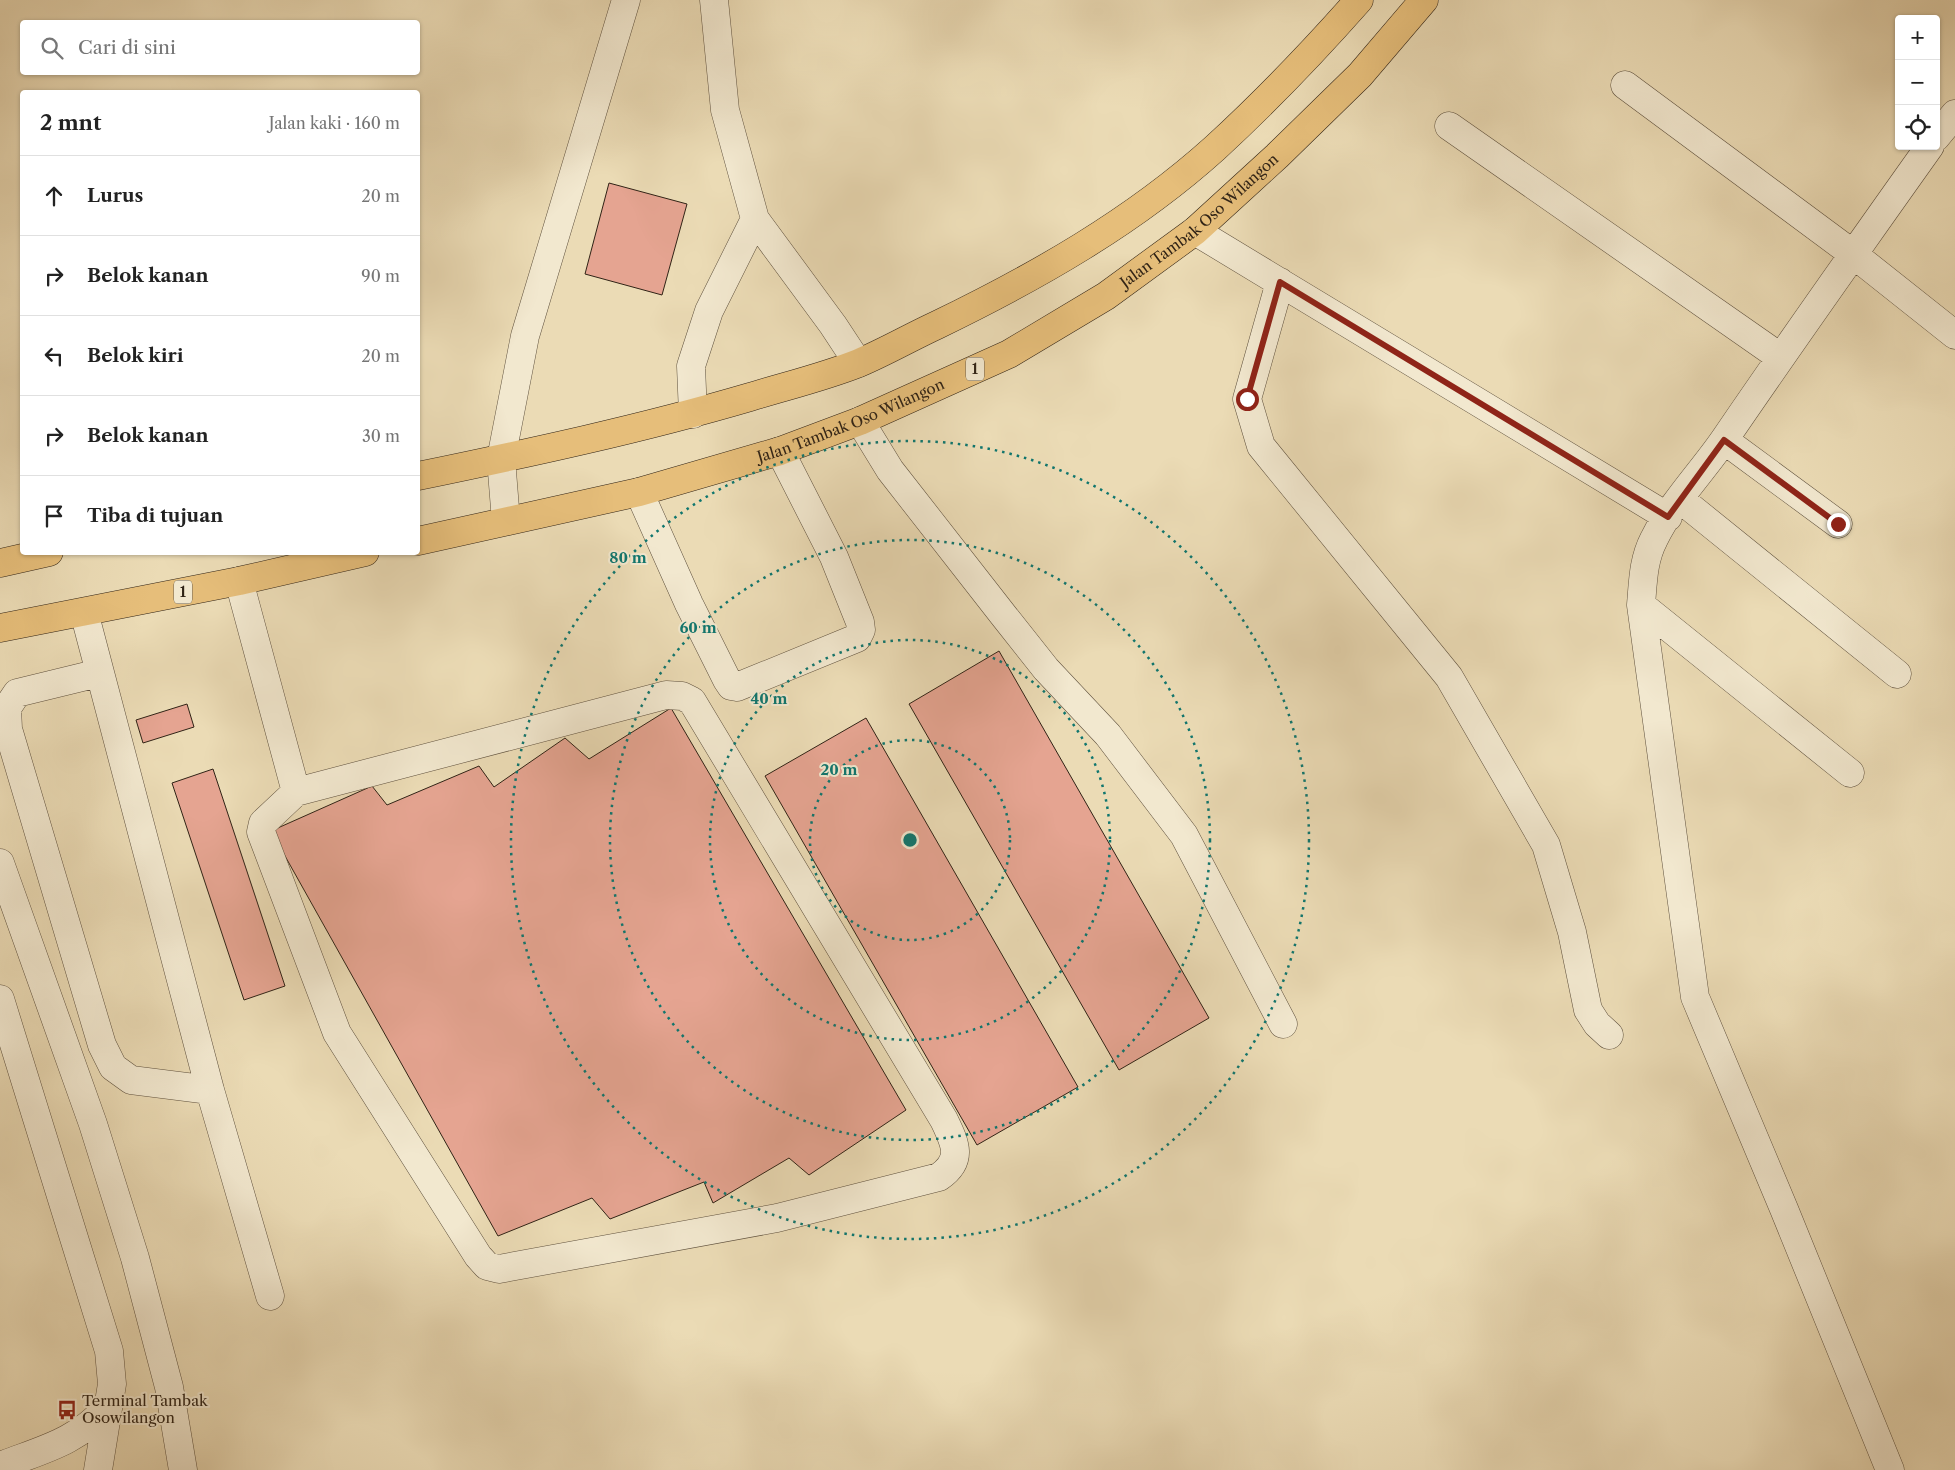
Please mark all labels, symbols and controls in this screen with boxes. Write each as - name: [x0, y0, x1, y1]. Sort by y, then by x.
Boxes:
- map controls: [1895, 15, 1940, 150]
- button: +: [1895, 15, 1940, 60]
- search box: [20, 20, 420, 75]
- icon: search: [38, 34, 66, 62]
- text: Cari di sini: [78, 36, 176, 59]
- button: −: [1895, 60, 1940, 105]
- button: locate: [1895, 105, 1940, 150]
- text: 2 mnt: [40, 110, 101, 135]
- text: Jalan kaki · 160 m: [269, 113, 400, 133]
- street label: Jalan Tambak Oso Wilangon: [1114, 149, 1283, 293]
- icon: ahead: [40, 182, 68, 210]
- text: Lurus: [87, 184, 143, 207]
- text: 20 m: [361, 186, 400, 206]
- icon: right: [40, 262, 68, 290]
- text: Belok kanan: [87, 264, 209, 287]
- text: 90 m: [361, 266, 400, 286]
- icon: left: [40, 342, 68, 370]
- text: Belok kiri: [87, 344, 184, 367]
- text: 20 m: [361, 346, 400, 366]
- road number: 1: [966, 358, 984, 380]
- street label: Jalan Tambak Oso Wilangon: [753, 374, 948, 467]
- route start: [1236, 388, 1259, 411]
- icon: right: [40, 422, 68, 450]
- text: Belok kanan: [87, 424, 209, 447]
- text: 30 m: [362, 426, 400, 446]
- icon: arrive: [40, 502, 68, 530]
- text: Tiba di tujuan: [87, 504, 223, 527]
- route end: [1827, 513, 1850, 536]
- text: 80 m: [609, 548, 647, 567]
- road number: 1: [174, 580, 192, 604]
- text: 60 m: [679, 618, 717, 637]
- text: 40 m: [750, 689, 788, 708]
- text: 20 m: [820, 760, 858, 779]
- centre of rings: [901, 831, 919, 849]
- place label: Terminal Tambak Osowilangon: [82, 1391, 209, 1427]
- bus stop icon: Terminal Tambak Osowilangon: [56, 1399, 78, 1421]

